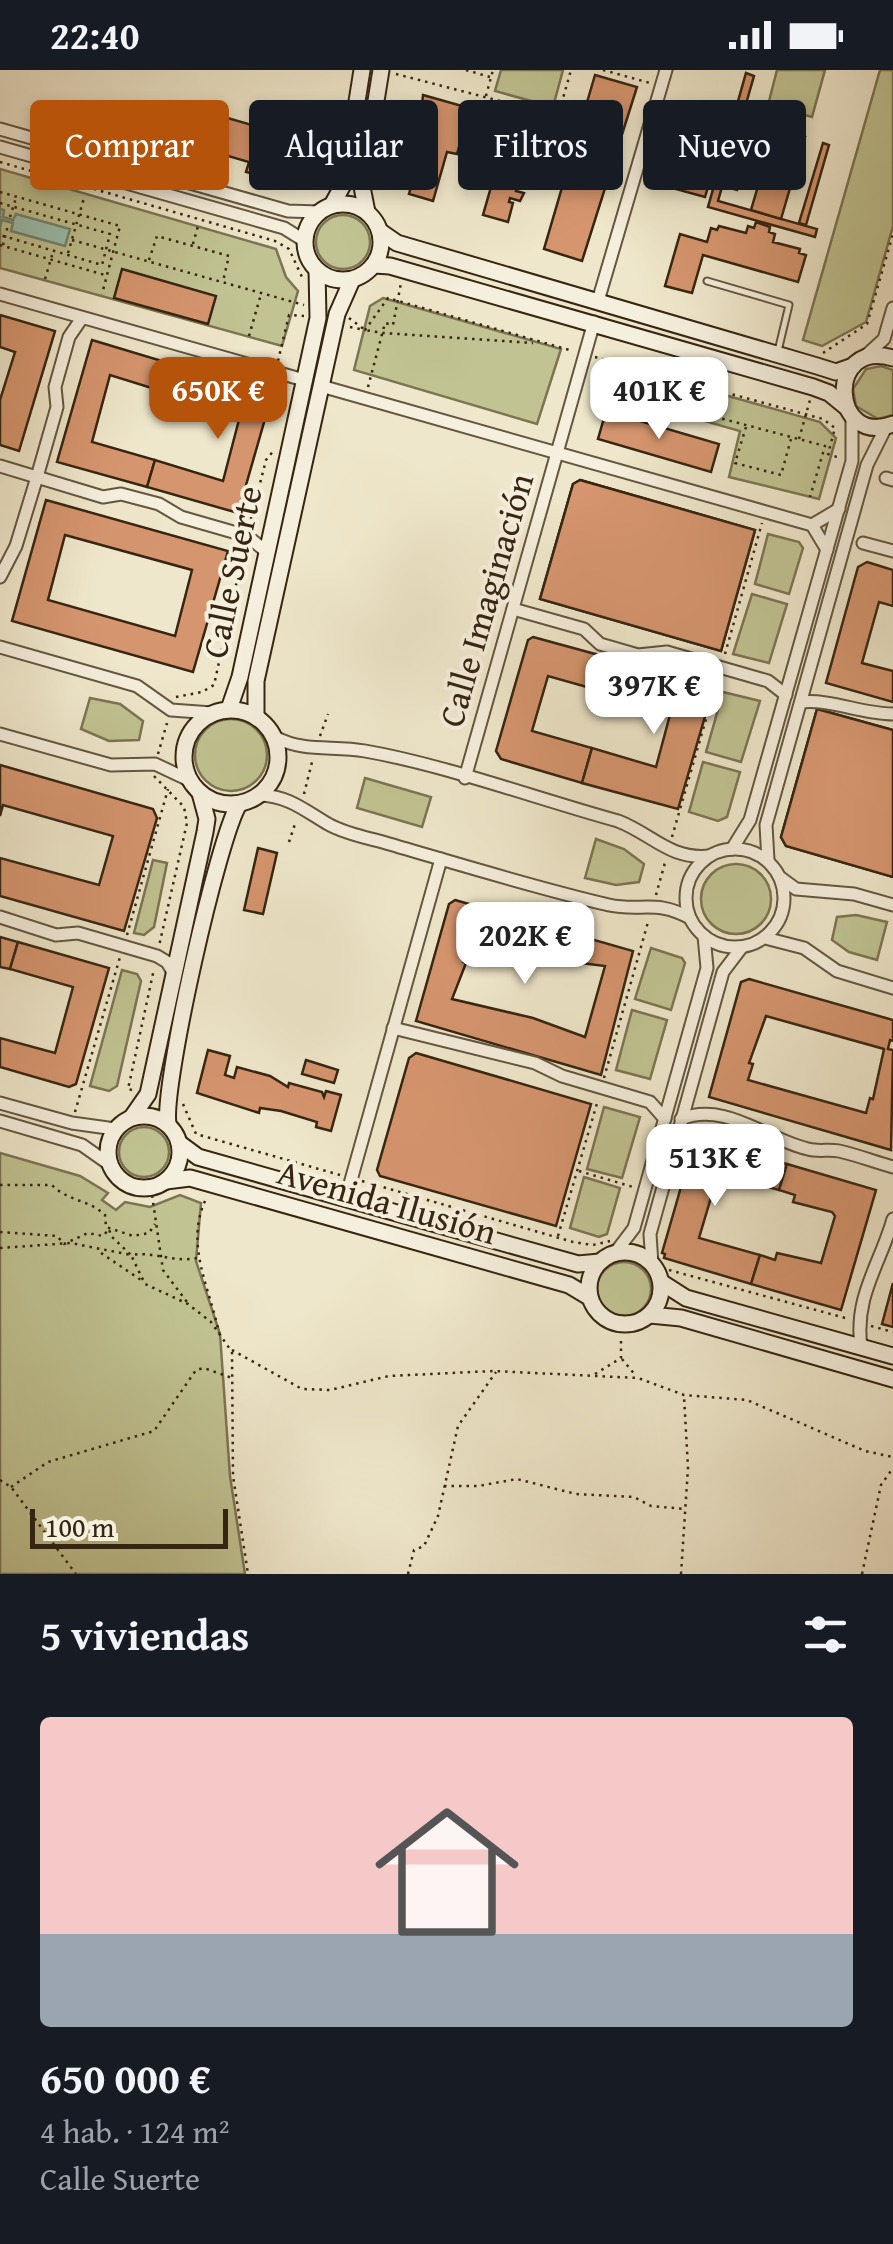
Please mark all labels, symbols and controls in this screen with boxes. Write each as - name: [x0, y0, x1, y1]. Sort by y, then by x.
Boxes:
- text: 22:40: [50, 7, 140, 63]
- chip: Comprar: [30, 100, 229, 190]
- chip: Alquilar: [249, 100, 438, 190]
- chip: Filtros: [458, 100, 623, 190]
- chip: Nuevo: [643, 100, 806, 190]
- pin: 650K €: [137, 357, 299, 442]
- pin: 401K €: [578, 357, 740, 442]
- text: 650K €: [171, 366, 265, 413]
- text: 401K €: [612, 366, 706, 413]
- street label: Calle Imaginación: [425, 467, 546, 733]
- street label: Calle Suerte: [188, 481, 275, 663]
- pin: 397K €: [573, 652, 735, 737]
- text: 397K €: [607, 661, 701, 708]
- pin: 202K €: [444, 902, 606, 987]
- text: 202K €: [478, 911, 572, 958]
- pin: 513K €: [634, 1124, 796, 1209]
- text: 513K €: [668, 1133, 762, 1180]
- street label: Avenida Ilusión: [272, 1146, 503, 1257]
- scale bar: [30, 1504, 228, 1548]
- text: 100 m: [45, 1506, 114, 1547]
- text: 5 viviendas: [40, 1604, 249, 1665]
- icon: filters: [798, 1607, 853, 1662]
- icon: home: [357, 1782, 537, 1962]
- text: 650 000 €: [40, 2047, 211, 2108]
- text: 4 hab. · 124 m²: [40, 2108, 229, 2155]
- text: Calle Suerte: [40, 2155, 200, 2202]

